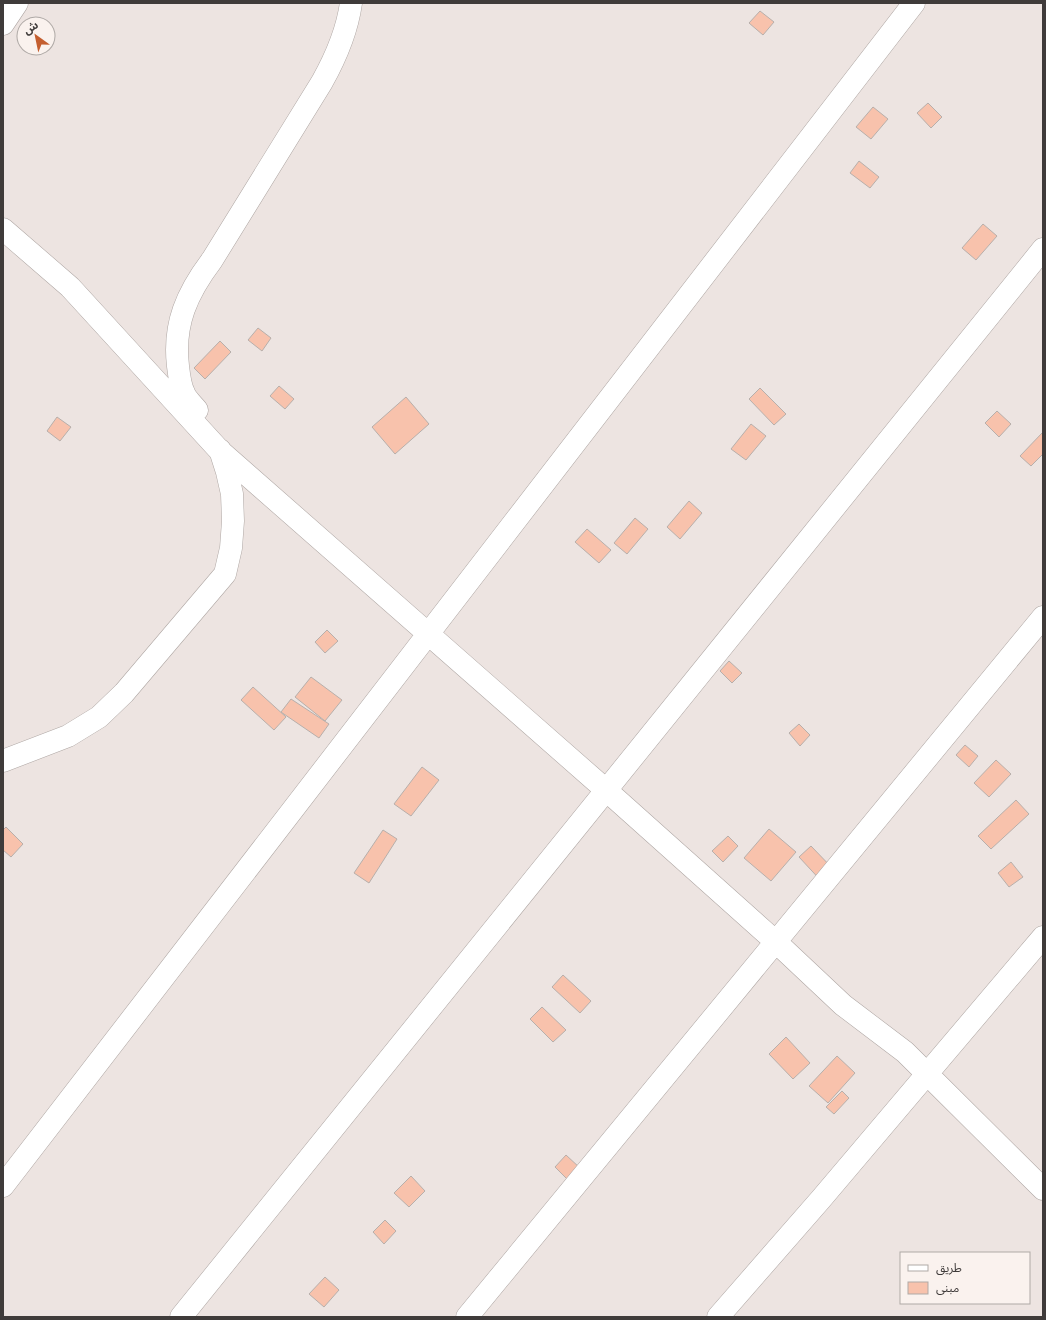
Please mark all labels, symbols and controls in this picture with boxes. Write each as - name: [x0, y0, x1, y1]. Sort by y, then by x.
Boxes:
- north arrow: [16, 16, 56, 56]
- text: ش: [20, 17, 41, 38]
- legend: [900, 1252, 1030, 1304]
- text: طريق: [936, 1259, 962, 1277]
- text: مبنى: [936, 1279, 959, 1297]

